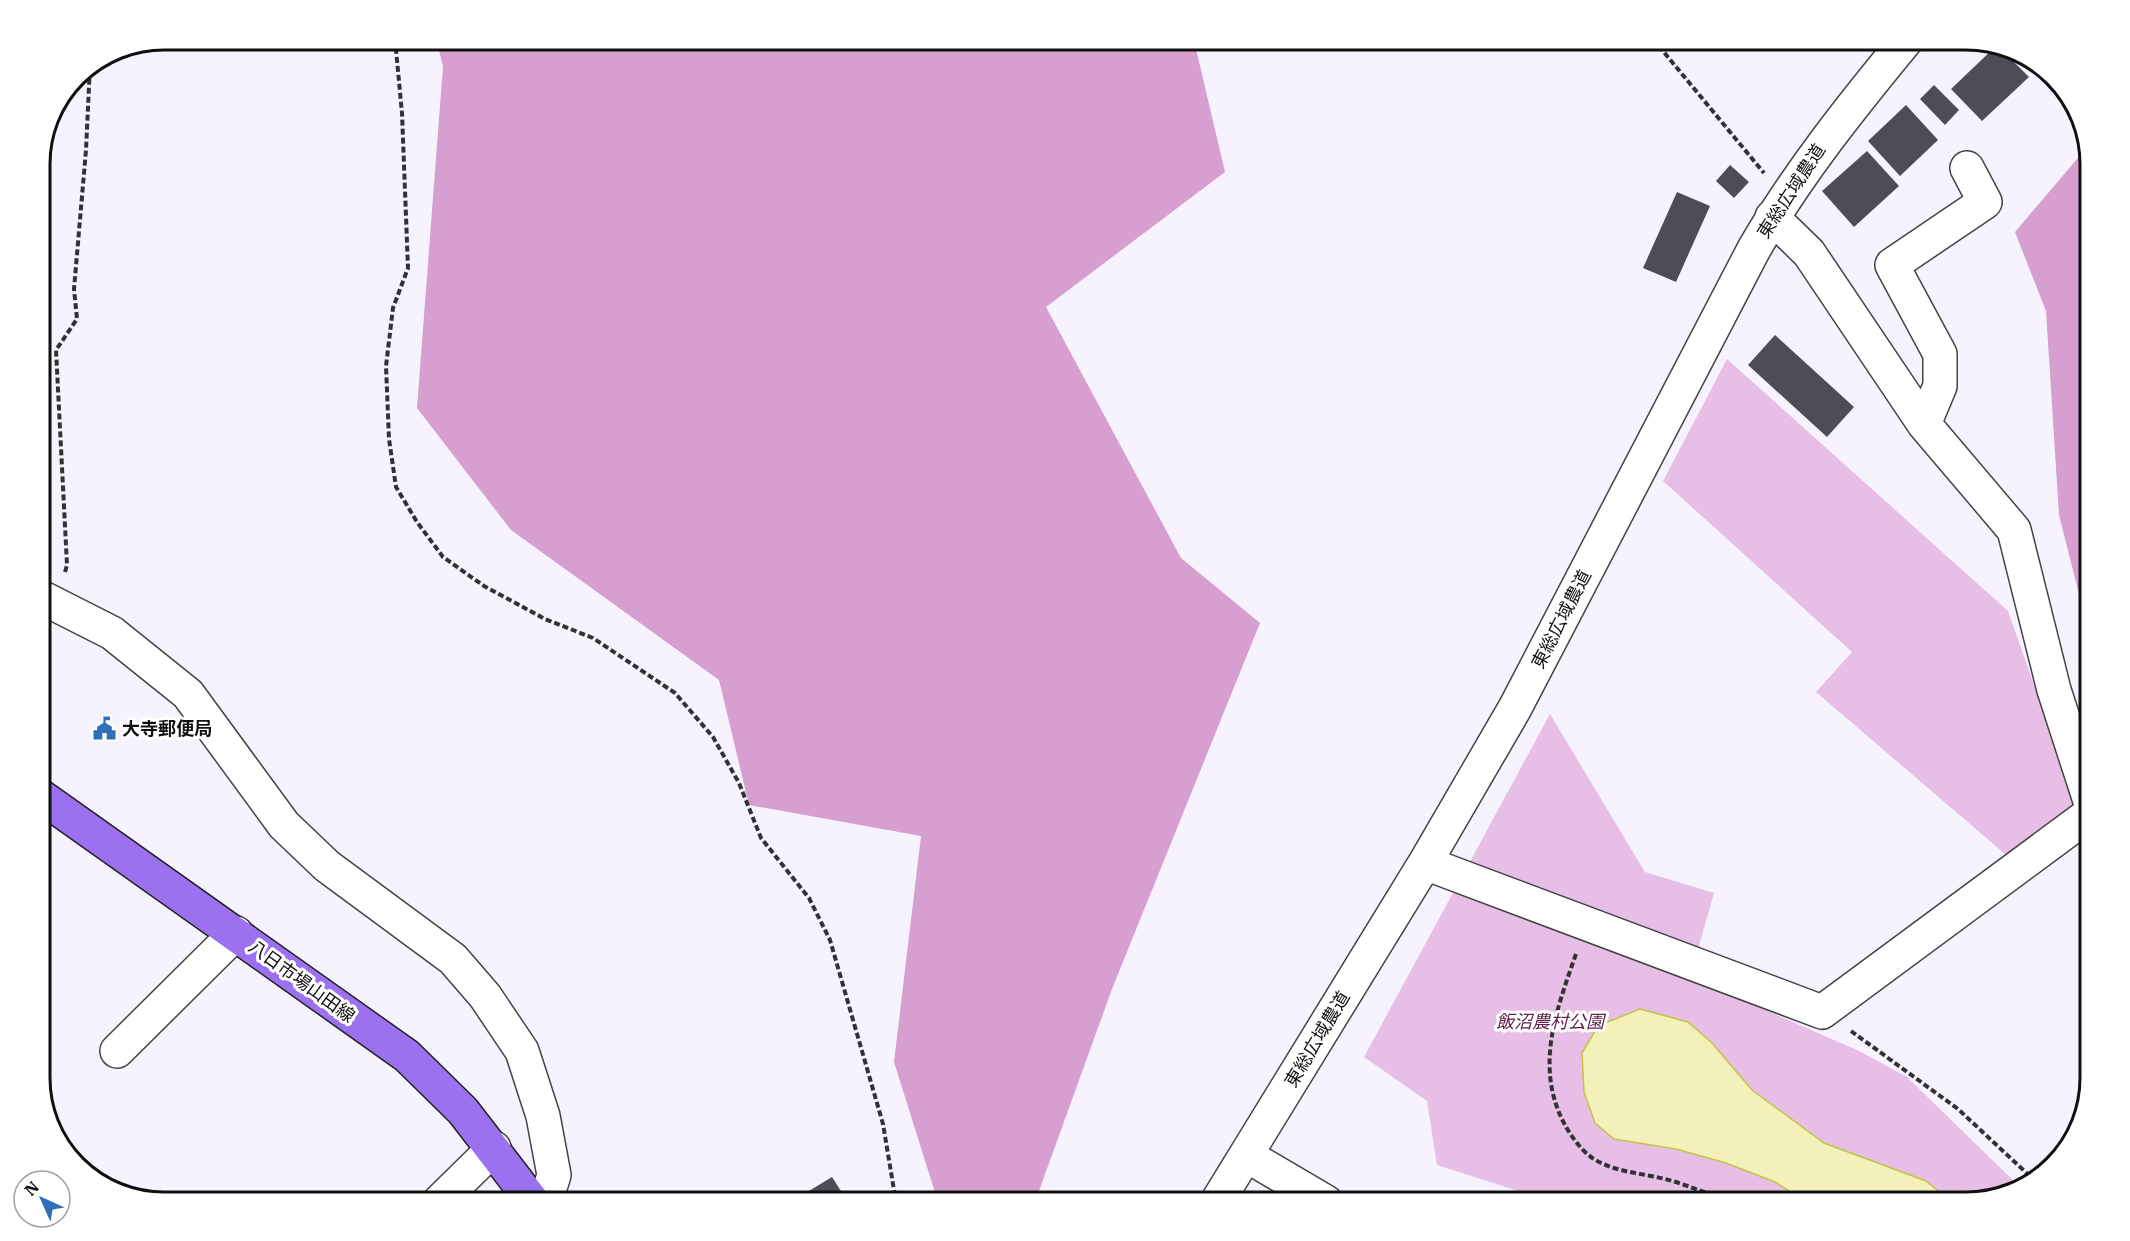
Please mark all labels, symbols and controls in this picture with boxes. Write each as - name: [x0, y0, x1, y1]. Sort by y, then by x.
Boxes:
- street label: 東総広域農道: [1752, 139, 1830, 243]
- street label: 東総広域農道: [1526, 566, 1596, 672]
- public building icon: 大寺郵便局: [91, 715, 117, 741]
- place label: 大寺郵便局: [122, 717, 212, 740]
- street label: 八日市場山田線: [244, 935, 360, 1027]
- street label: 東総広域農道: [1279, 987, 1355, 1091]
- park label: 飯沼農村公園: [1496, 1010, 1607, 1033]
- north arrow: [12, 1169, 72, 1229]
- text: N: [20, 1177, 43, 1200]

